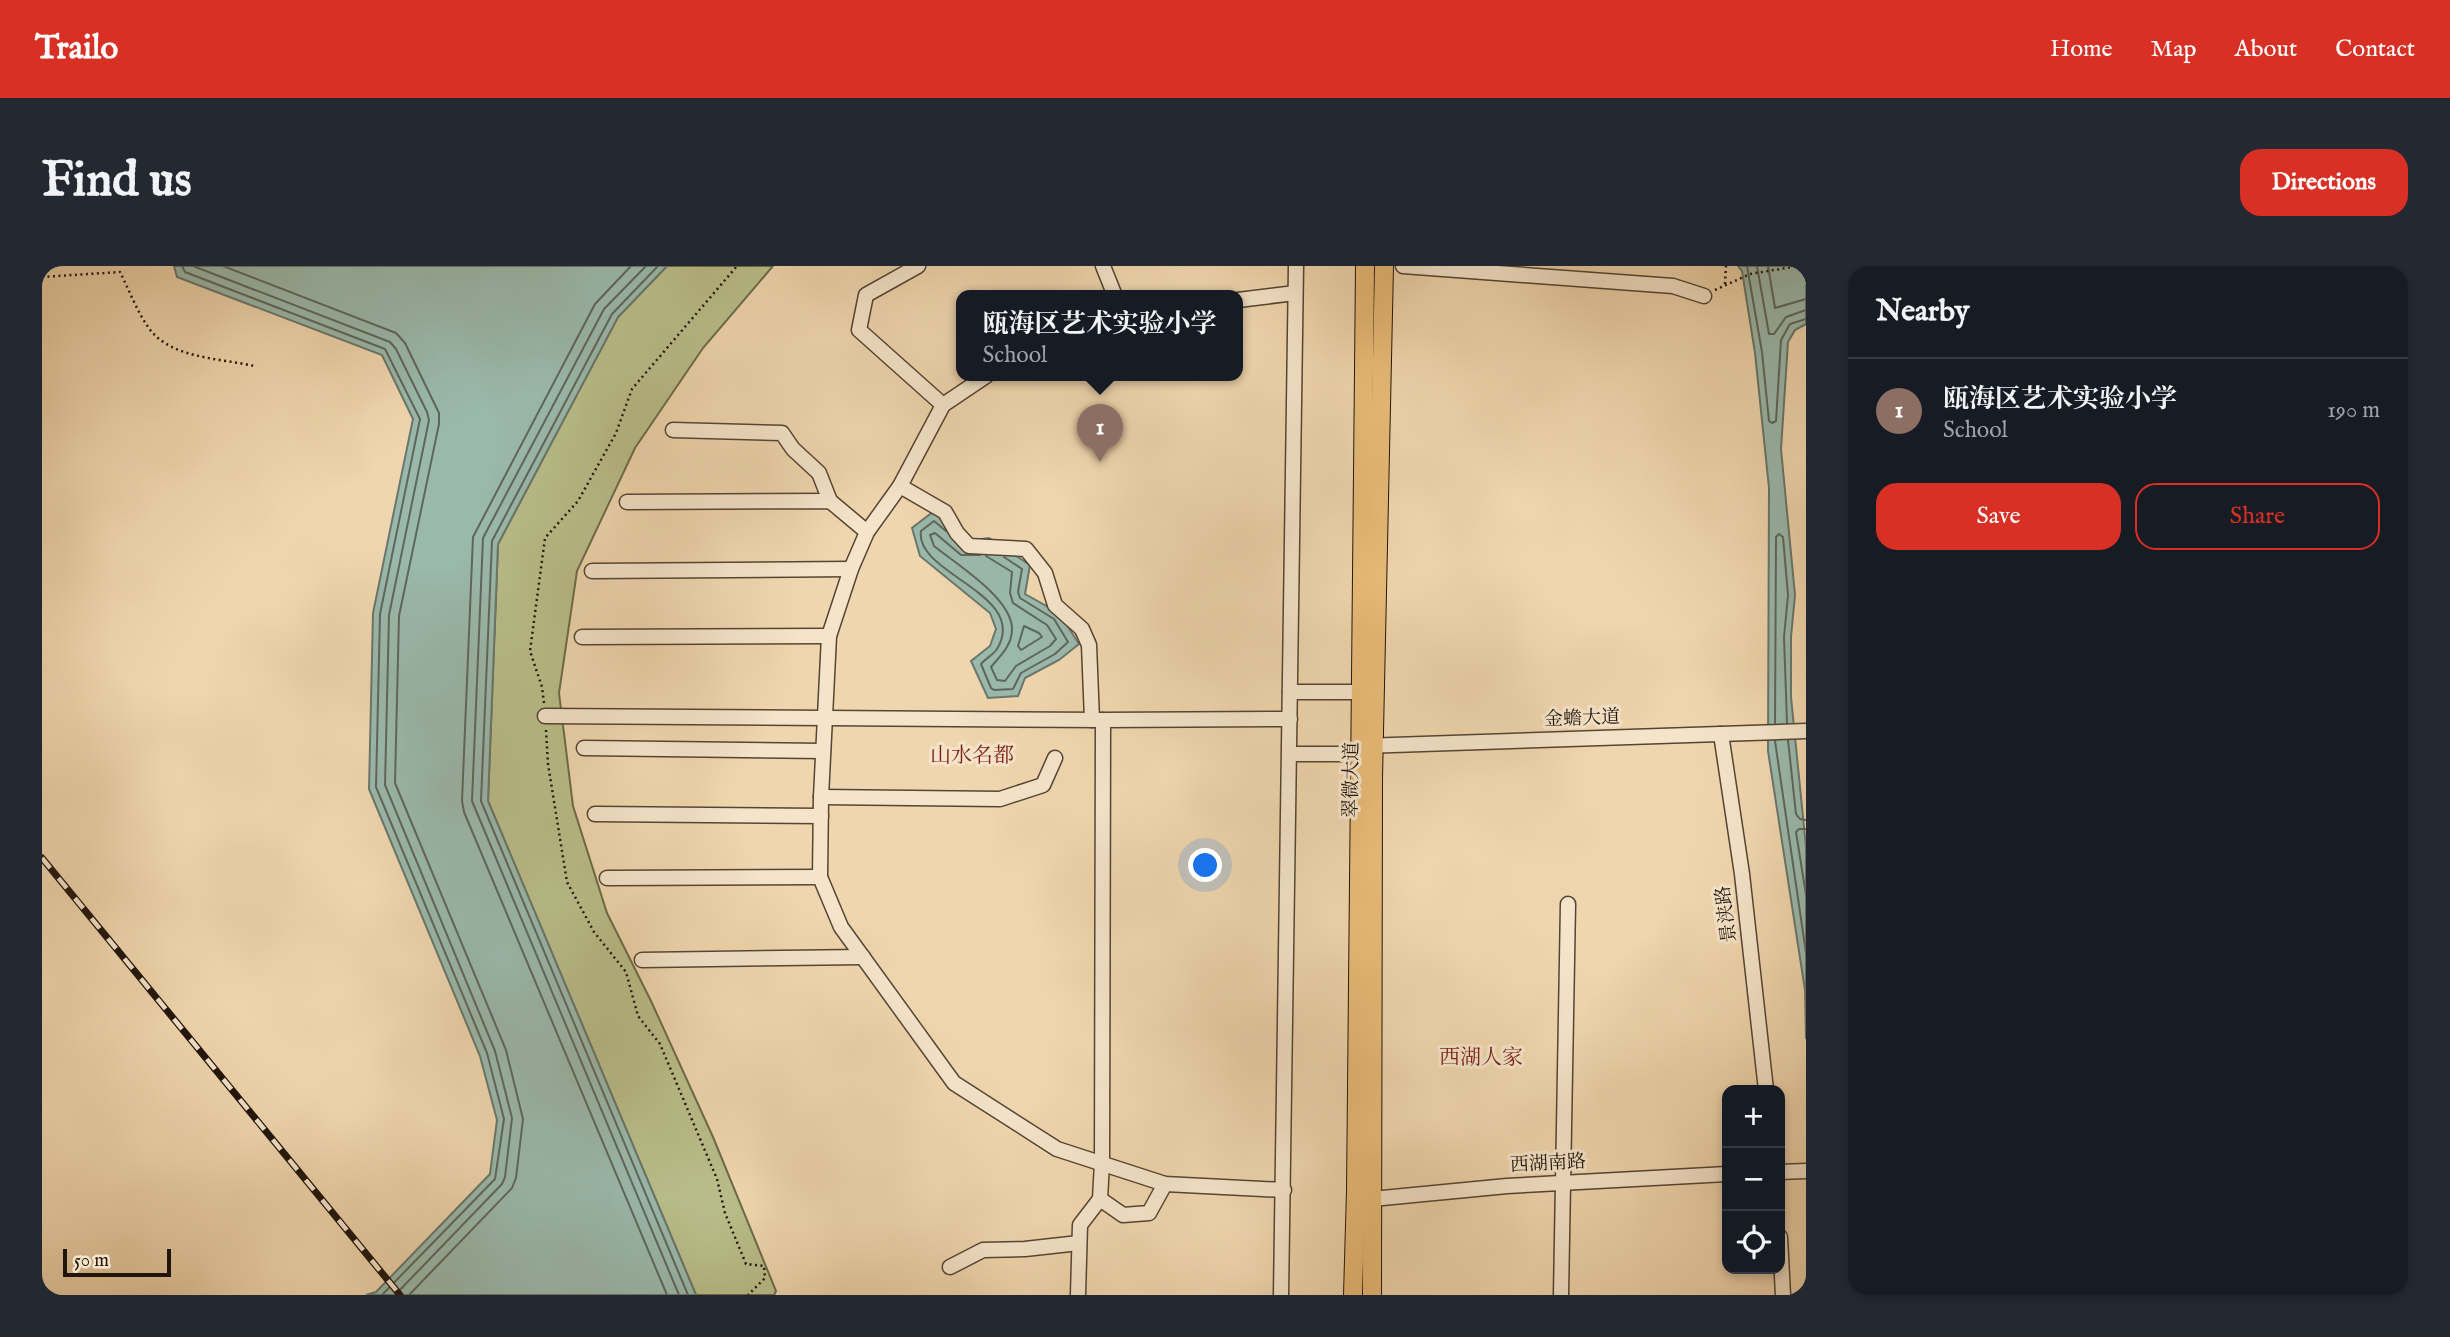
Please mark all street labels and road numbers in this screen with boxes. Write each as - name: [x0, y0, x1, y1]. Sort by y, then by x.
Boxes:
- street label: 金蟾大道: [1544, 706, 1620, 732]
- street label: 翠微大道: [1339, 742, 1365, 818]
- street label: 景浃路: [1712, 884, 1742, 944]
- street label: 西湖南路: [1509, 1150, 1587, 1178]

